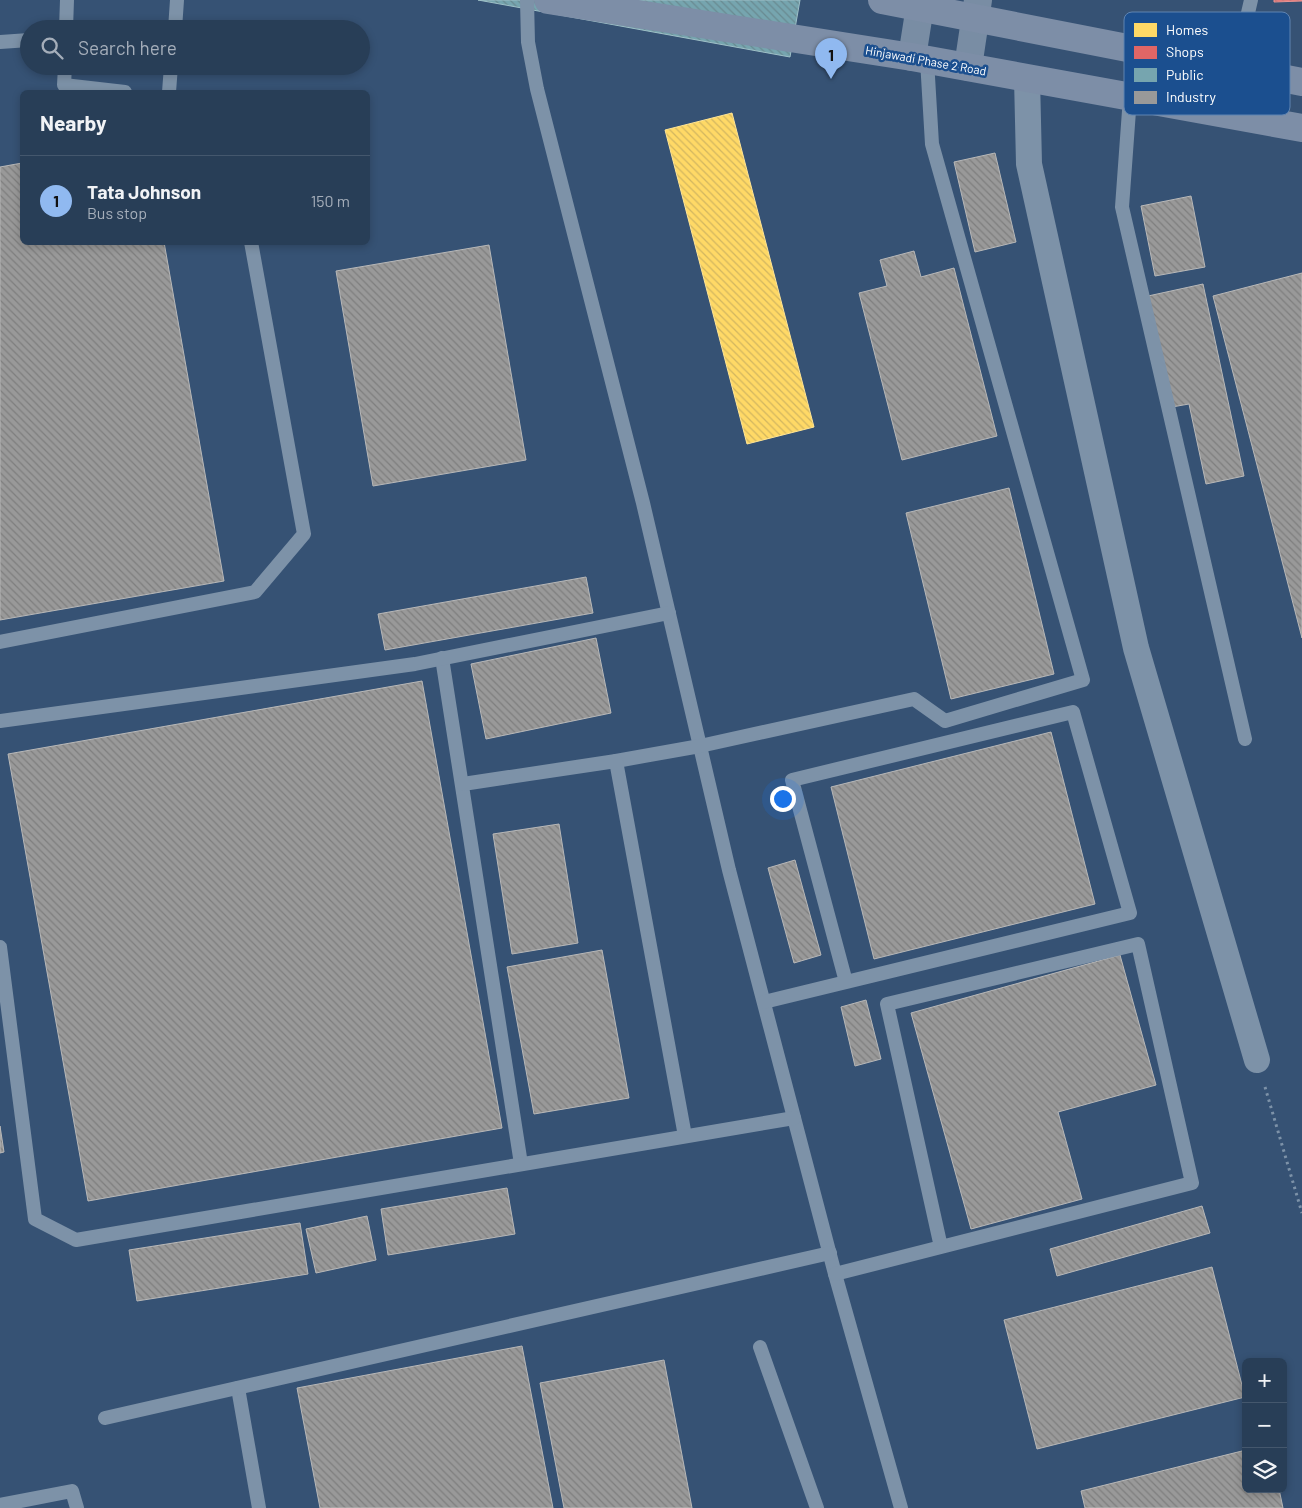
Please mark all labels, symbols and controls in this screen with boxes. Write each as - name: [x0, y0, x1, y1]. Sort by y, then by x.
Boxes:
- legend: [1124, 12, 1290, 115]
- search box: [20, 20, 370, 75]
- text: Homes: [1166, 21, 1209, 38]
- icon: search: [38, 34, 66, 62]
- text: Search here: [78, 36, 177, 59]
- pin: 1: [815, 38, 847, 79]
- street label: Hinjawadi Phase 2 Road: [864, 42, 988, 78]
- text: Shops: [1166, 43, 1204, 60]
- text: Public: [1166, 66, 1204, 83]
- text: Industry: [1166, 88, 1217, 105]
- text: Nearby: [40, 110, 106, 135]
- text: Tata Johnson: [87, 180, 201, 203]
- text: 1: [53, 191, 59, 210]
- text: 150 m: [311, 191, 350, 210]
- text: Bus stop: [87, 203, 147, 222]
- your location: [770, 786, 796, 812]
- map controls: [1242, 1358, 1287, 1493]
- button: +: [1242, 1358, 1287, 1403]
- button: −: [1242, 1403, 1287, 1448]
- button: layers: [1242, 1448, 1287, 1493]

